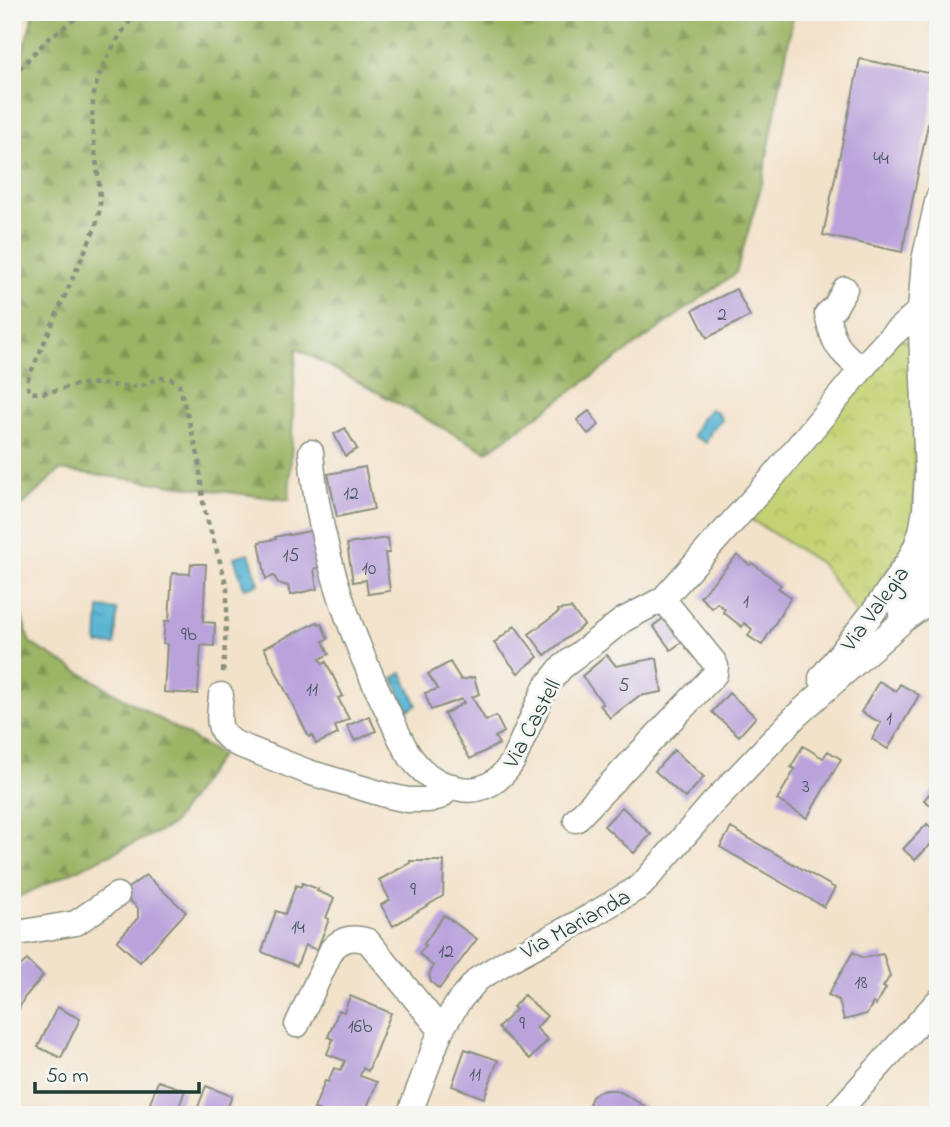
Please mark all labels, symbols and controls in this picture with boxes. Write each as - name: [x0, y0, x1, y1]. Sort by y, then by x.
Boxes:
- house number: 44: [873, 146, 889, 173]
- house number: 2: [717, 302, 727, 329]
- house number: 12: [343, 481, 359, 508]
- house number: 15: [283, 543, 300, 570]
- house number: 10: [362, 556, 376, 583]
- street label: Via Valegia: [833, 560, 919, 660]
- house number: 1: [743, 589, 749, 616]
- house number: 9b: [181, 622, 197, 649]
- house number: 5: [619, 673, 630, 700]
- street label: Via Castell: [495, 674, 570, 776]
- house number: 11: [306, 677, 318, 704]
- house number: 1: [886, 706, 892, 733]
- house number: 3: [802, 774, 810, 801]
- house number: 9: [410, 877, 416, 904]
- street label: Via Marianda: [514, 881, 637, 969]
- house number: 14: [291, 915, 305, 942]
- house number: 12: [438, 939, 454, 966]
- house number: 18: [854, 970, 868, 997]
- house number: 9: [519, 1011, 525, 1038]
- house number: 16b: [348, 1014, 372, 1041]
- scale bar: [35, 1050, 200, 1094]
- text: 50 m: [46, 1062, 89, 1092]
- house number: 11: [469, 1062, 481, 1089]

